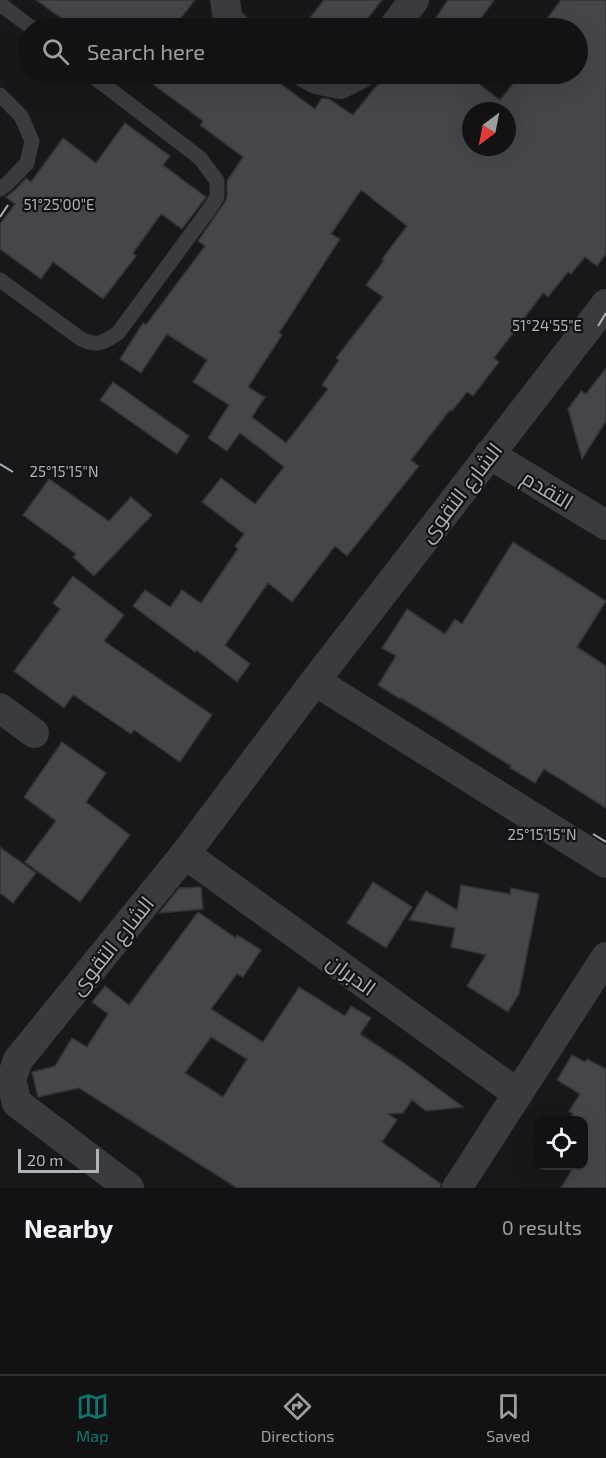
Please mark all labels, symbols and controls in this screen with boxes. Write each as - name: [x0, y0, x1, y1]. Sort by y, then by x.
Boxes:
- search box: [18, 18, 588, 84]
- icon: search: [39, 35, 72, 68]
- text: Search here: [87, 38, 205, 64]
- north arrow: [462, 102, 516, 156]
- text: 51°25'00"E: [24, 195, 94, 213]
- text: 51°24'55"E: [512, 316, 582, 334]
- street label: الشارع التقوى: [413, 437, 509, 549]
- text: 25°15'15"N: [30, 462, 98, 480]
- street label: التقدم: [516, 464, 578, 517]
- text: 25°15'15"N: [508, 825, 576, 843]
- street label: الشارع التقوى: [64, 891, 161, 1001]
- street label: الدبران: [322, 948, 381, 1002]
- map controls: [534, 1116, 588, 1170]
- button: locate: [534, 1116, 588, 1170]
- scale bar: [18, 1146, 99, 1174]
- text: 20 m: [27, 1150, 63, 1169]
- text: Nearby: [24, 1212, 113, 1243]
- text: 0 results: [502, 1215, 582, 1239]
- tab: Map: [76, 1390, 109, 1445]
- tab: Directions: [261, 1390, 334, 1445]
- tab: Saved: [486, 1390, 530, 1445]

